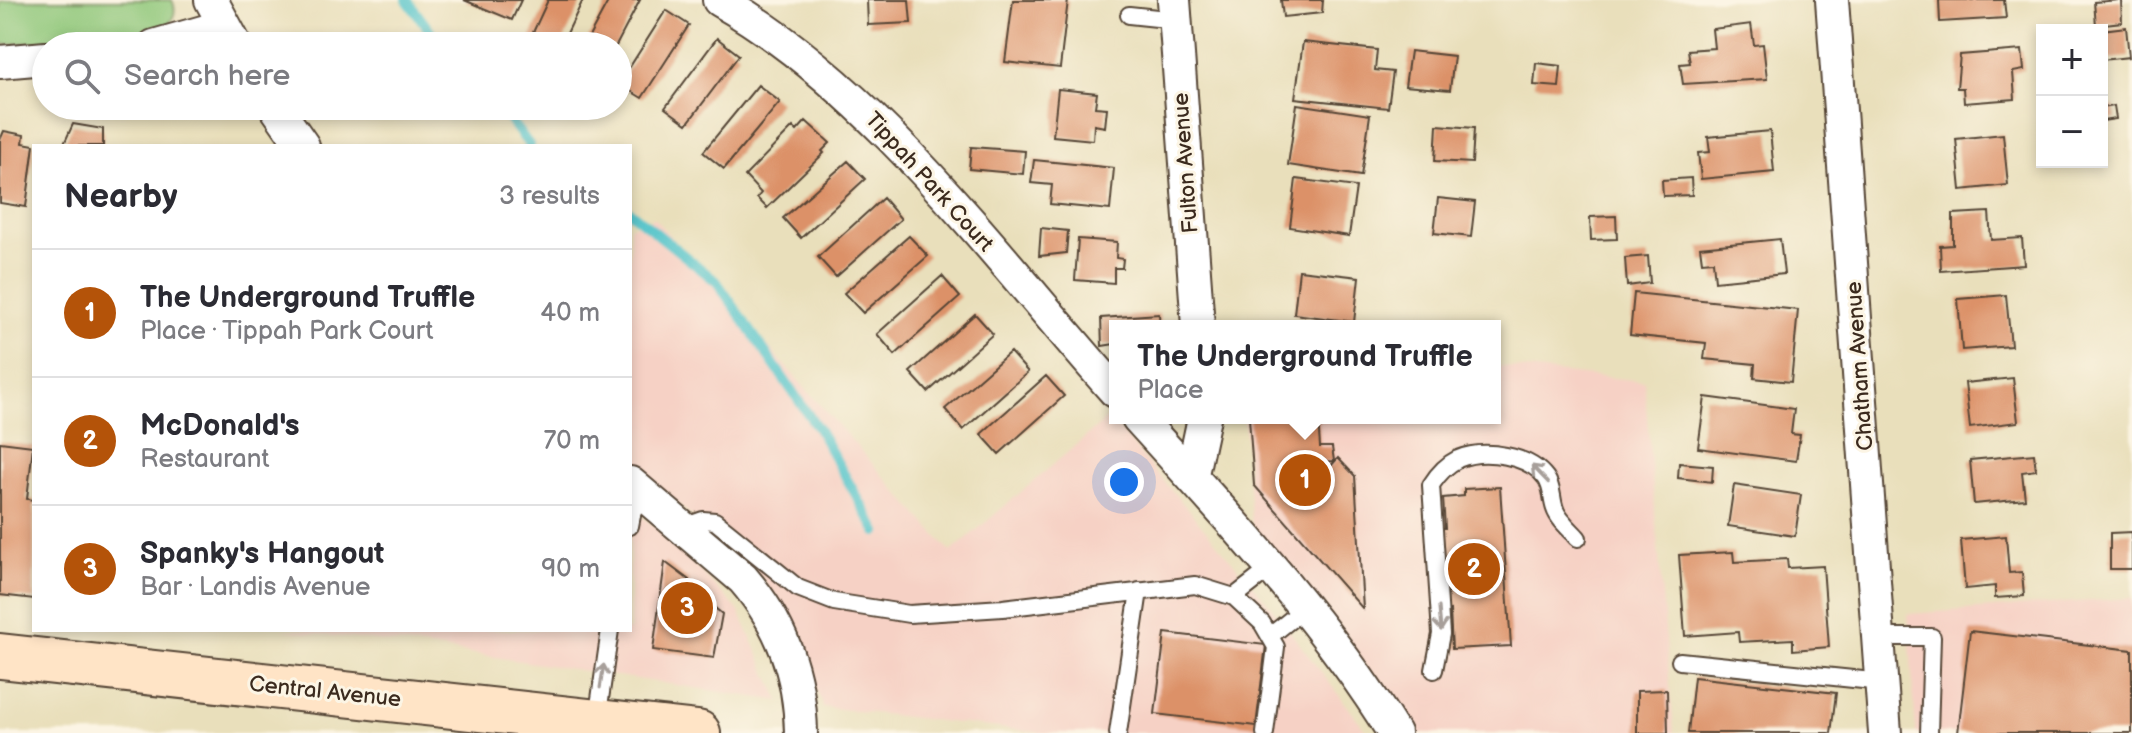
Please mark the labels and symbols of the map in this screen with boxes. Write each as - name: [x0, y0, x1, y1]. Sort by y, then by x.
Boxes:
- street label: Fulton Avenue: [1168, 92, 1204, 234]
- street label: Tippah Park Court: [859, 107, 999, 258]
- street label: Chatham Avenue: [1841, 280, 1879, 452]
- pin: 1: [1279, 450, 1331, 510]
- your location: [1104, 462, 1144, 502]
- one-way arrow: [1530, 464, 1549, 484]
- pin: 2: [1448, 539, 1500, 599]
- pin: 3: [661, 578, 713, 638]
- one-way arrow: [1433, 605, 1448, 632]
- one-way arrow: [595, 664, 610, 689]
- street label: Central Avenue: [248, 671, 402, 713]

